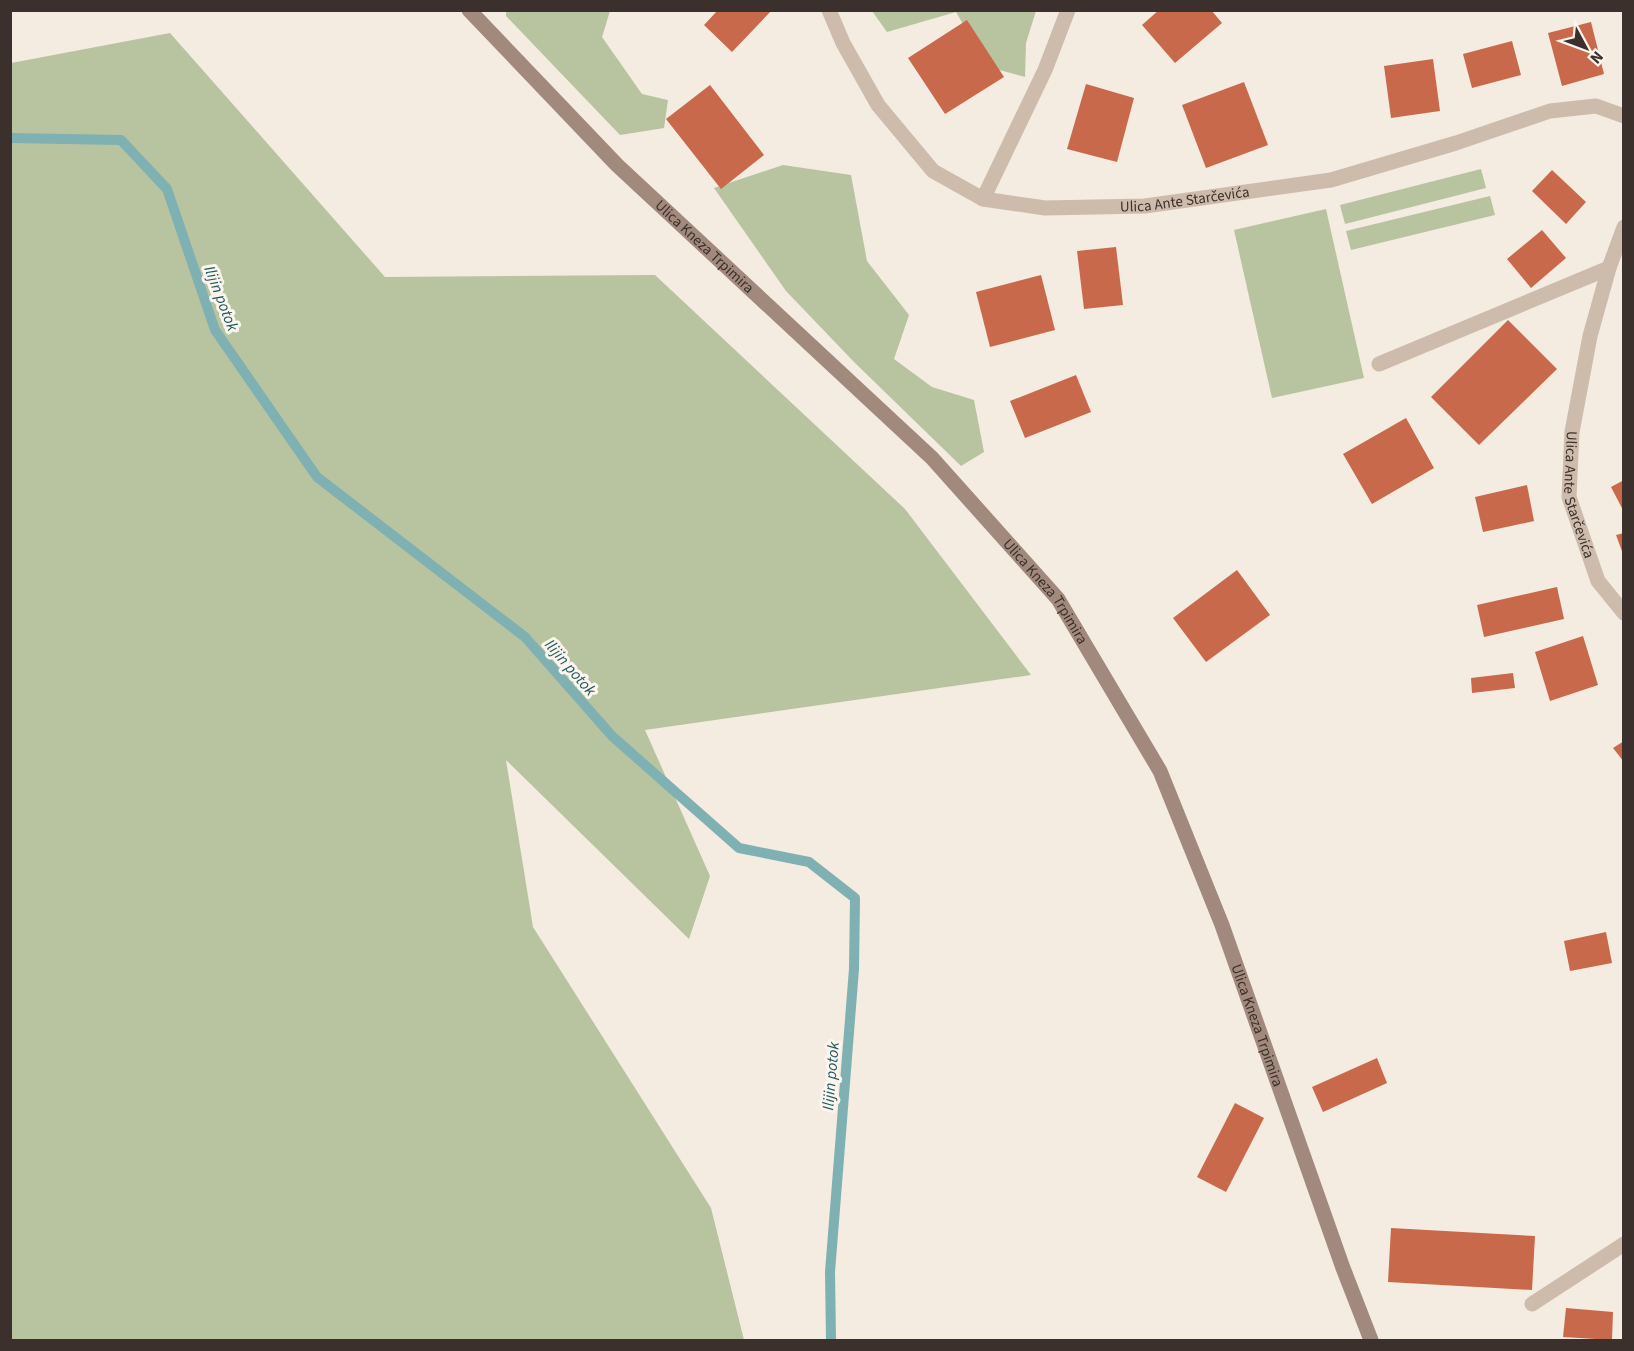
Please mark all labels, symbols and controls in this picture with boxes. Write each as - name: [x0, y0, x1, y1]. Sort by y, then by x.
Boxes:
- north arrow: [1556, 18, 1616, 78]
- text: N: [1585, 46, 1608, 68]
- street label: Ulica Ante Starčevića: [1120, 182, 1251, 217]
- street label: Ulica Kneza Trpimira: [650, 195, 759, 298]
- water label: Ilijin potok: [199, 262, 244, 335]
- street label: Ulica Ante Starčevića: [1558, 430, 1599, 561]
- street label: Ulica Kneza Trpimira: [998, 534, 1092, 648]
- water label: Ilijin potok: [539, 635, 601, 701]
- street label: Ulica Kneza Trpimira: [1226, 961, 1288, 1090]
- water label: Ilijin potok: [817, 1041, 845, 1111]

